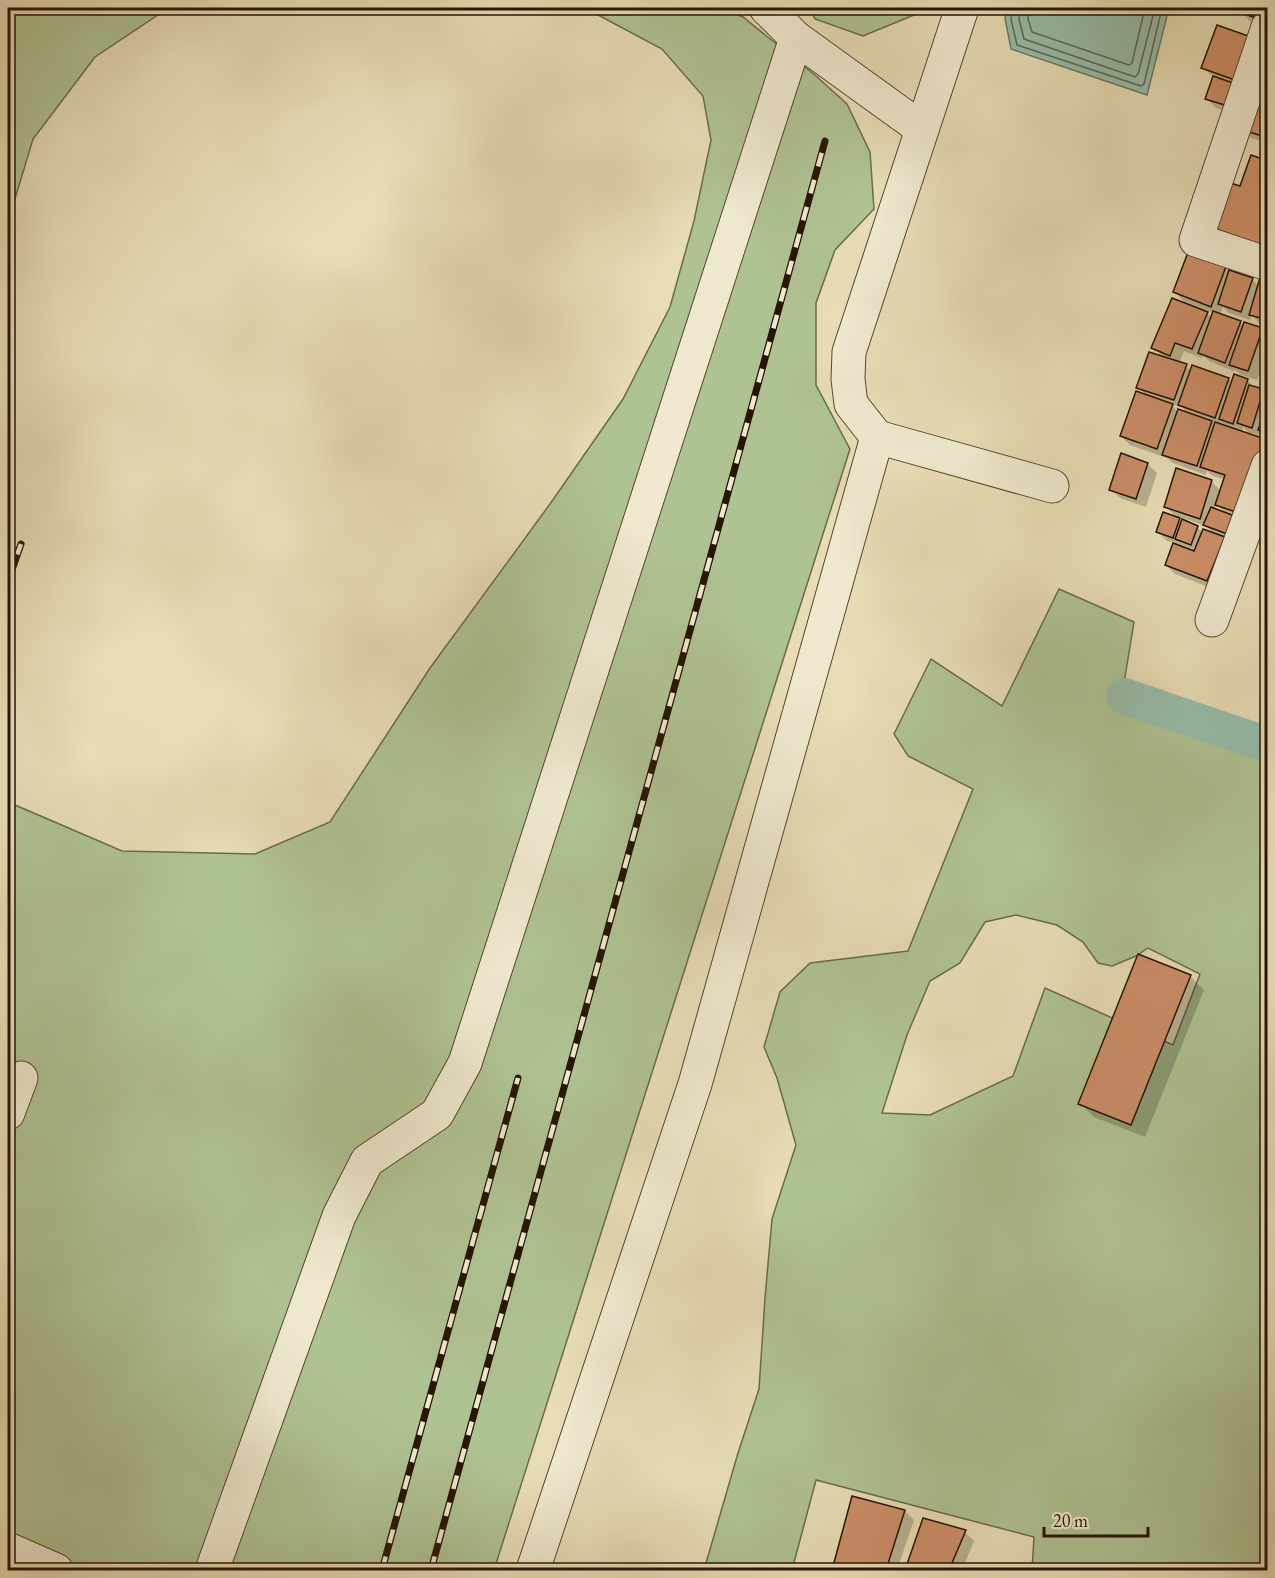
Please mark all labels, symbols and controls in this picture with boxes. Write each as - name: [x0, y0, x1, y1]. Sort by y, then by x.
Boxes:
- scale bar: [1044, 1500, 1148, 1538]
- text: 20 m: [1053, 1509, 1088, 1532]

